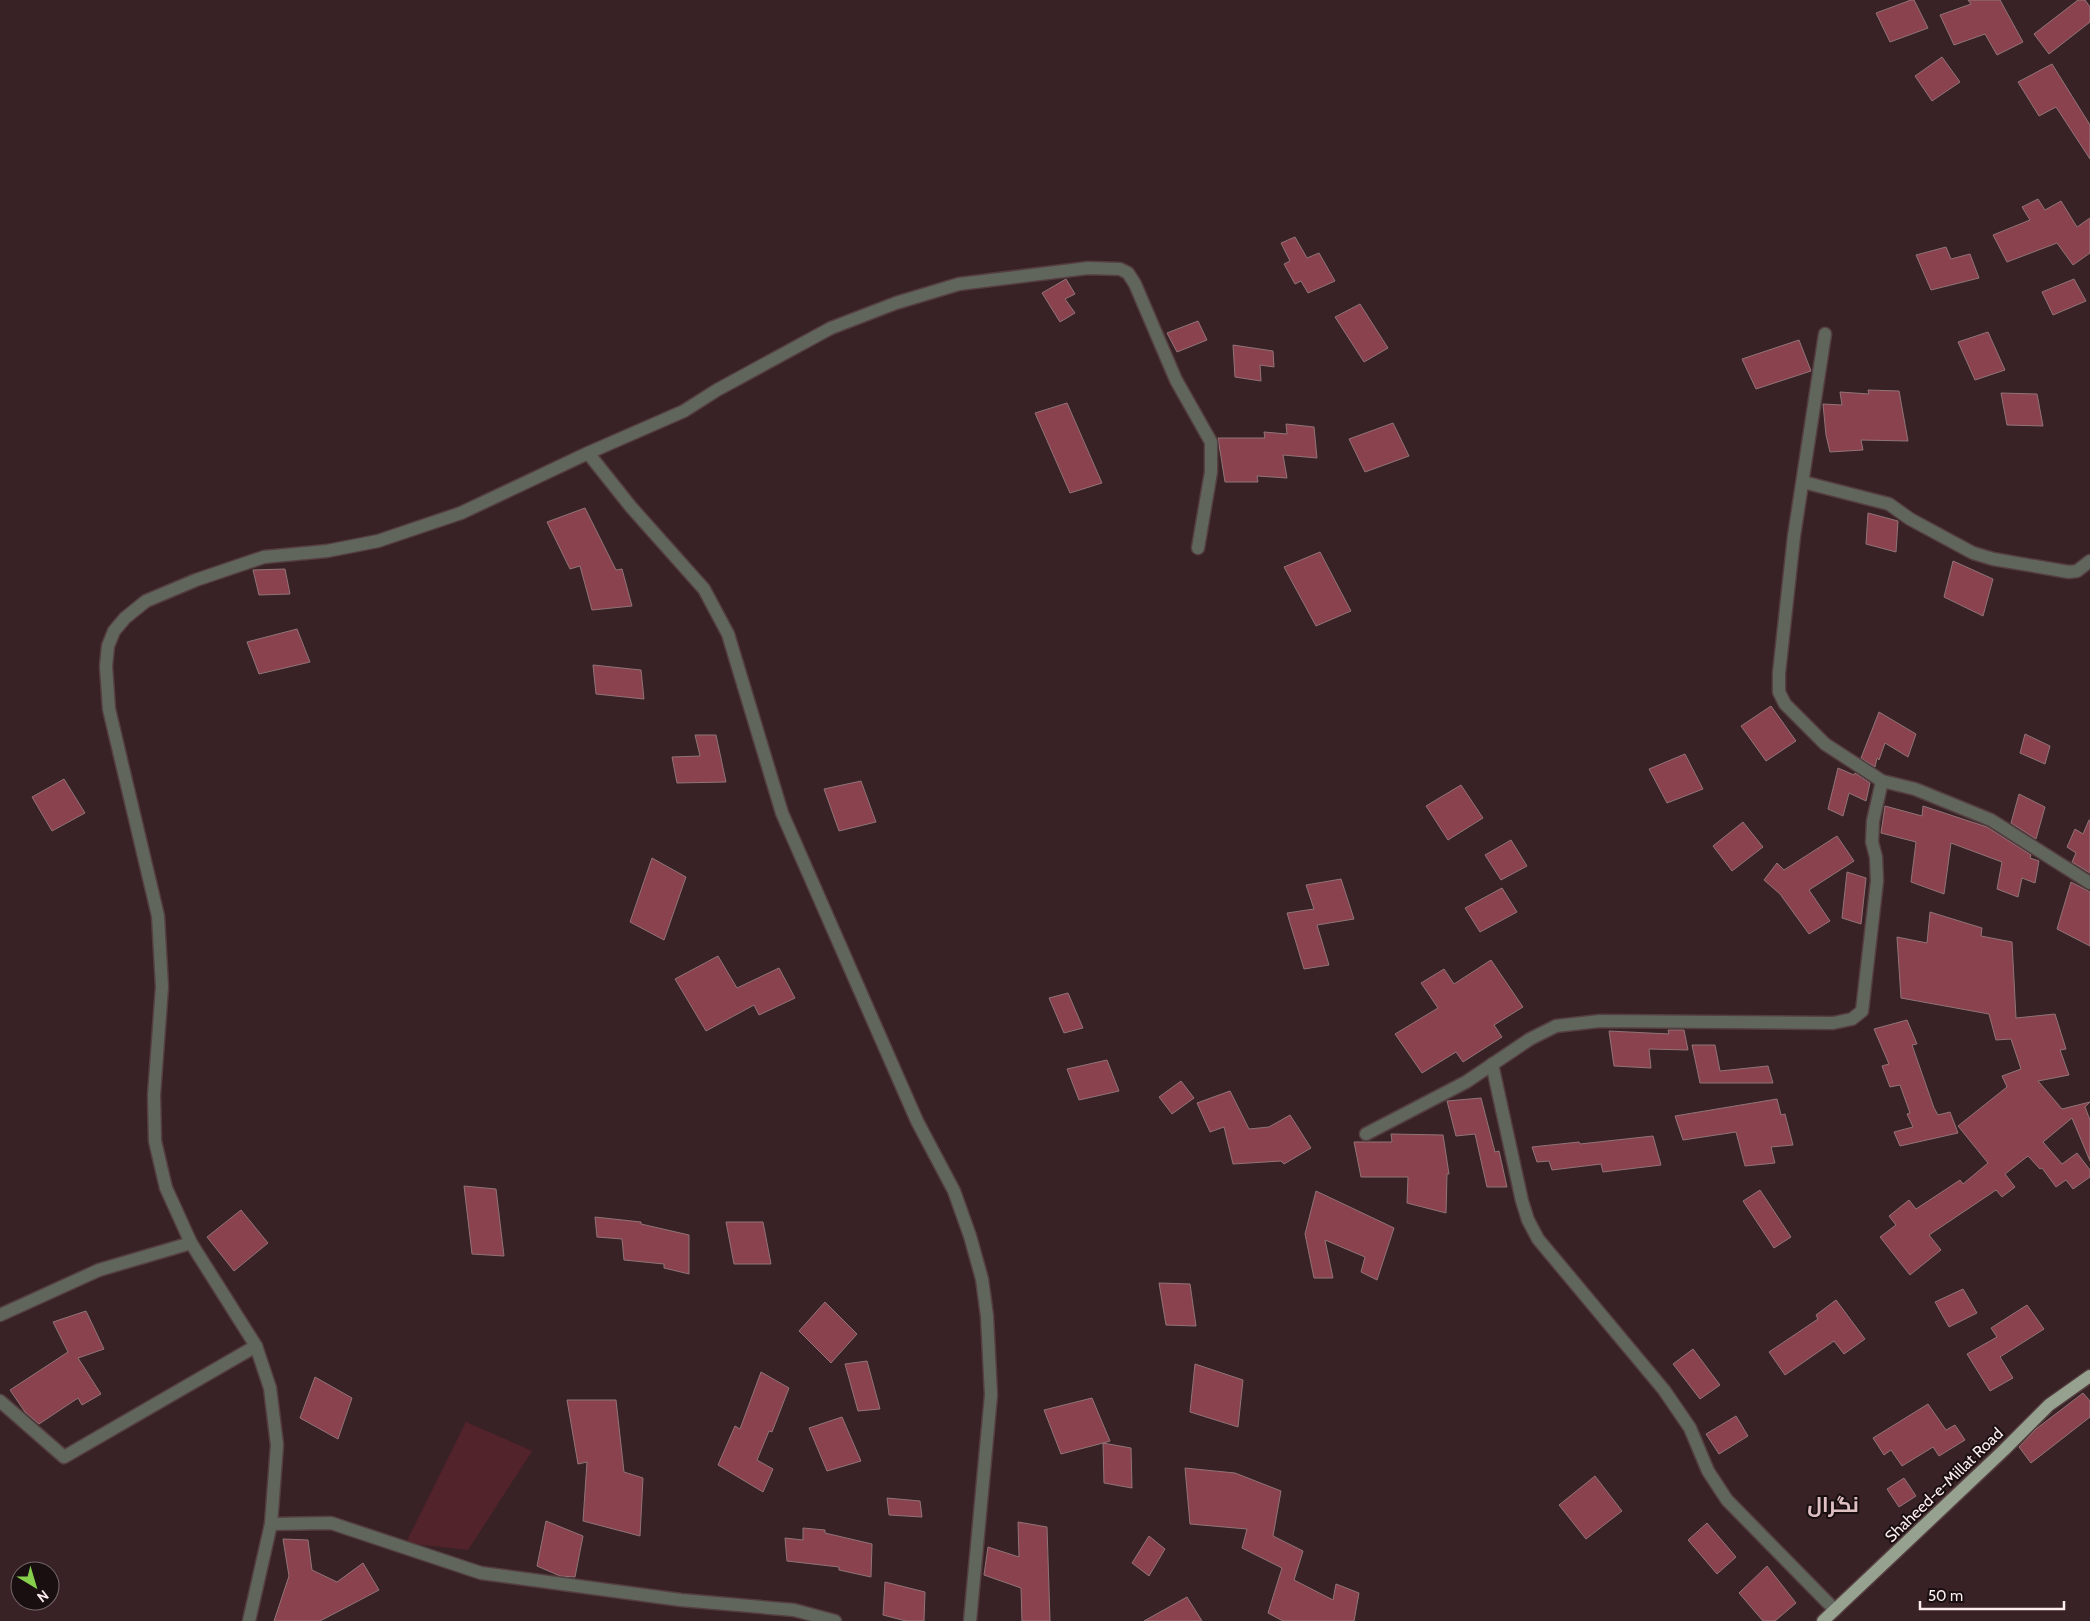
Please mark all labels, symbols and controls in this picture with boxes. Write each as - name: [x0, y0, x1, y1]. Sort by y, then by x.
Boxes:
- street label: Shaheed-e-Millat Road: [1881, 1424, 2007, 1546]
- district label: نگرال: [1807, 1492, 1859, 1517]
- north arrow: [10, 1561, 60, 1611]
- scale bar: [1920, 1578, 2064, 1610]
- text: N: [34, 1586, 52, 1606]
- text: 50 m: [1928, 1587, 1963, 1605]

